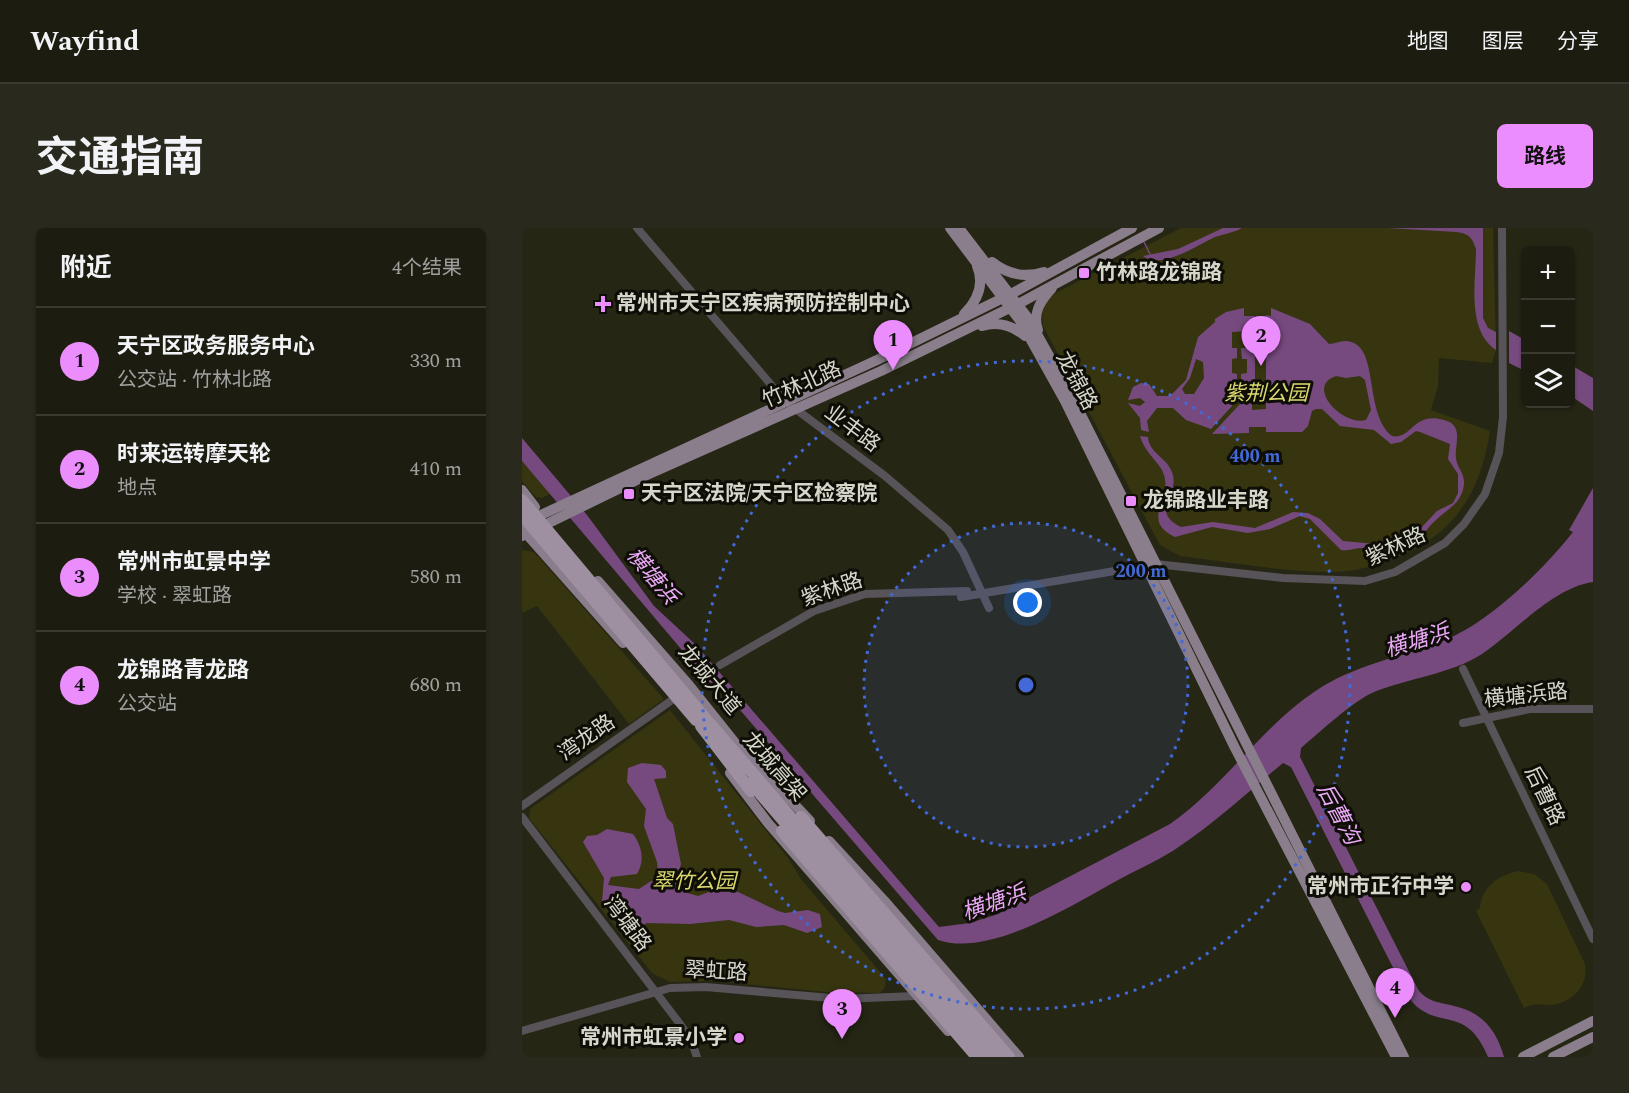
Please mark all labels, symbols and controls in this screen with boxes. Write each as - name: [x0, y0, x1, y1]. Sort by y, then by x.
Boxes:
- text: Wayfind: [30, 20, 139, 63]
- text: 地图: [1407, 26, 1449, 58]
- text: 图层: [1482, 26, 1524, 58]
- text: 分享: [1557, 26, 1599, 58]
- button: 路线: [1497, 124, 1593, 188]
- text: 交通指南: [36, 127, 204, 190]
- map controls: [1521, 246, 1575, 408]
- button: +: [1521, 246, 1575, 300]
- text: 附近: [60, 248, 112, 288]
- text: 4个结果: [392, 253, 462, 283]
- place label: 竹林路龙锦路: [1096, 257, 1222, 289]
- marker: 竹林路龙锦路: [1077, 266, 1091, 280]
- place label: 常州市天宁区疾病预防控制中心: [616, 288, 910, 320]
- marker: 常州市天宁区疾病预防控制中心: [594, 295, 612, 313]
- button: −: [1521, 300, 1575, 354]
- pin: 2: [1242, 316, 1280, 366]
- pin: 1: [874, 320, 913, 370]
- text: 天宁区政务服务中心: [117, 330, 315, 363]
- text: 1: [74, 346, 85, 376]
- text: 330 m: [410, 346, 462, 376]
- street label: 龙锦路: [1047, 346, 1105, 416]
- street label: 竹林北路: [757, 353, 847, 417]
- button: layers: [1521, 354, 1575, 408]
- text: 公交站 · 竹林北路: [117, 365, 272, 395]
- park label: 紫荆公园: [1224, 378, 1311, 410]
- street label: 业丰路: [817, 397, 887, 461]
- text: 时来运转摩天轮: [117, 438, 271, 471]
- text: 400 m: [1229, 443, 1281, 470]
- text: 2: [74, 454, 85, 484]
- text: 410 m: [410, 454, 462, 484]
- text: 地点: [117, 473, 157, 503]
- place label: 天宁区法院/天宁区检察院: [641, 478, 877, 510]
- place label: 龙锦路业丰路: [1143, 485, 1269, 517]
- marker: 天宁区法院/天宁区检察院: [622, 487, 636, 501]
- marker: 龙锦路业丰路: [1124, 494, 1138, 508]
- street label: 紫林路: [1361, 519, 1431, 575]
- water label: 横塘浜: [618, 540, 687, 613]
- text: 常州市虹景中学: [117, 546, 271, 579]
- text: 200 m: [1115, 558, 1167, 585]
- text: 3: [74, 562, 85, 592]
- text: 580 m: [410, 562, 462, 592]
- street label: 紫林路: [797, 565, 867, 615]
- text: 学校 · 翠虹路: [117, 581, 232, 611]
- your location: [1013, 588, 1042, 617]
- water label: 横塘浜: [1381, 615, 1455, 666]
- street label: 龙城大道: [670, 638, 748, 722]
- text: 龙锦路青龙路: [117, 654, 249, 687]
- text: 4: [74, 670, 85, 700]
- text: 680 m: [410, 670, 462, 700]
- centre of rings: [1016, 675, 1036, 695]
- street label: 横塘浜路: [1483, 676, 1569, 716]
- text: 公交站: [117, 689, 177, 719]
- street label: 湾龙路: [552, 707, 622, 769]
- street label: 龙城高架: [734, 725, 814, 809]
- street label: 后曹路: [1516, 761, 1572, 831]
- water label: 后曹沟: [1308, 777, 1369, 853]
- park label: 翠竹公园: [652, 866, 739, 898]
- place label: 常州市正行中学: [1307, 871, 1454, 903]
- water label: 横塘浜: [957, 876, 1032, 929]
- marker: 常州市正行中学: [1459, 880, 1473, 894]
- street label: 湾塘路: [595, 889, 659, 959]
- street label: 翠虹路: [684, 954, 748, 990]
- pin: 4: [1376, 968, 1414, 1018]
- pin: 3: [822, 990, 862, 1039]
- place label: 常州市虹景小学: [580, 1022, 727, 1054]
- marker: 常州市虹景小学: [732, 1031, 746, 1045]

